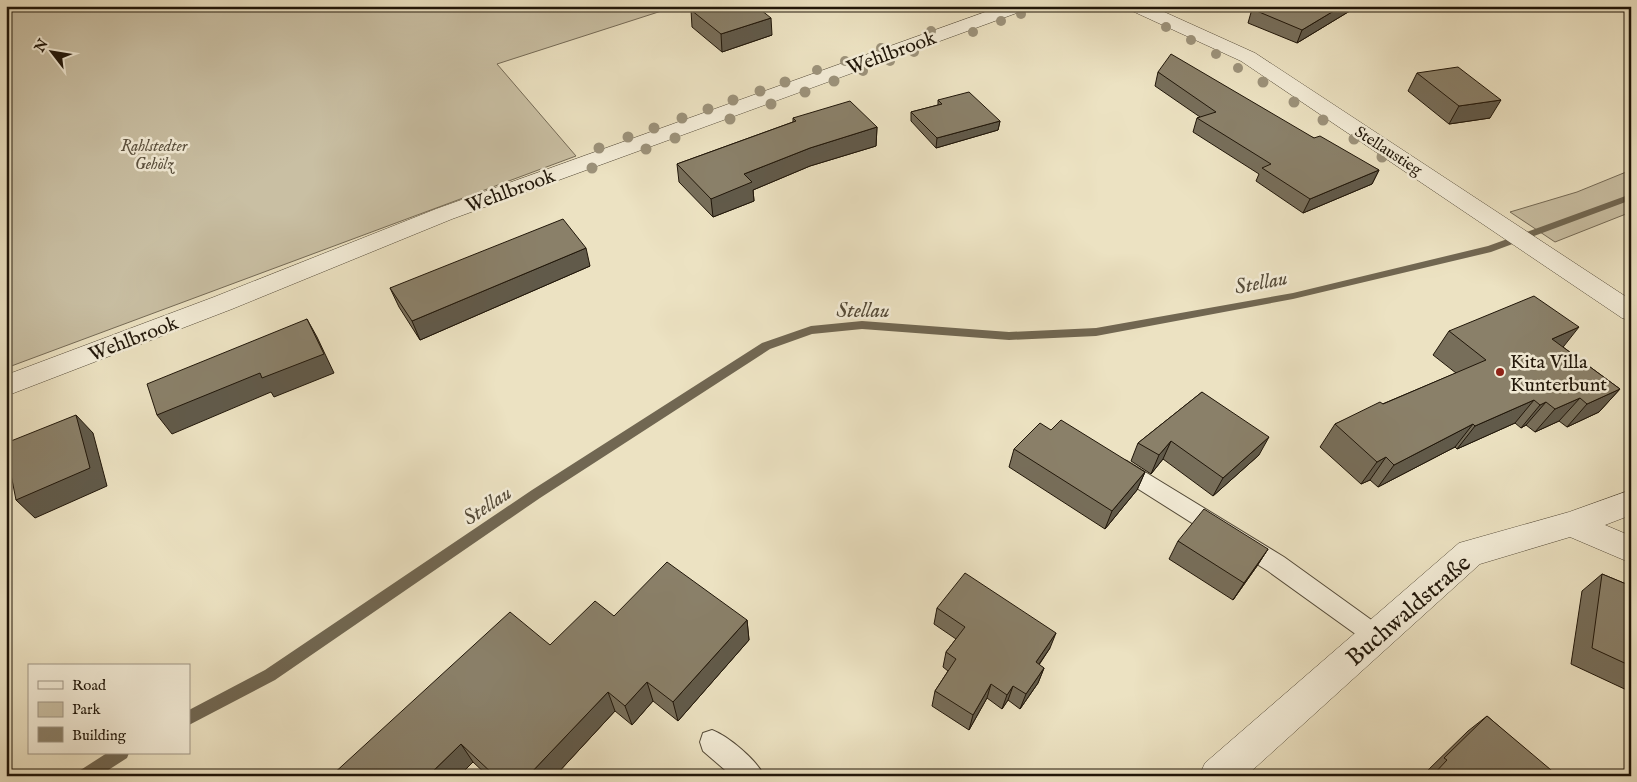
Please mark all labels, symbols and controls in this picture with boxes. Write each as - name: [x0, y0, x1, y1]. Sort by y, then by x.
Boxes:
- street label: Wehlbrook: [843, 26, 940, 81]
- north arrow: [28, 28, 78, 78]
- text: N: [30, 36, 53, 57]
- street label: Stellaustieg: [1350, 122, 1426, 181]
- park label: Rahlstedter Gehölz: [121, 137, 189, 175]
- street label: Wehlbrook: [462, 164, 559, 219]
- water label: Stellau: [1232, 265, 1290, 302]
- water label: Stellau: [836, 298, 890, 325]
- street label: Wehlbrook: [85, 311, 182, 368]
- place label: Kita Villa Kunterbunt: [1510, 350, 1607, 398]
- marker: Kita Villa Kunterbunt: [1494, 366, 1506, 378]
- water label: Stellau: [458, 480, 518, 532]
- street label: Buchwaldstraße: [1340, 548, 1478, 674]
- legend: [28, 664, 190, 754]
- text: Road: [72, 676, 107, 695]
- text: Park: [72, 700, 102, 719]
- text: Building: [72, 726, 127, 745]

